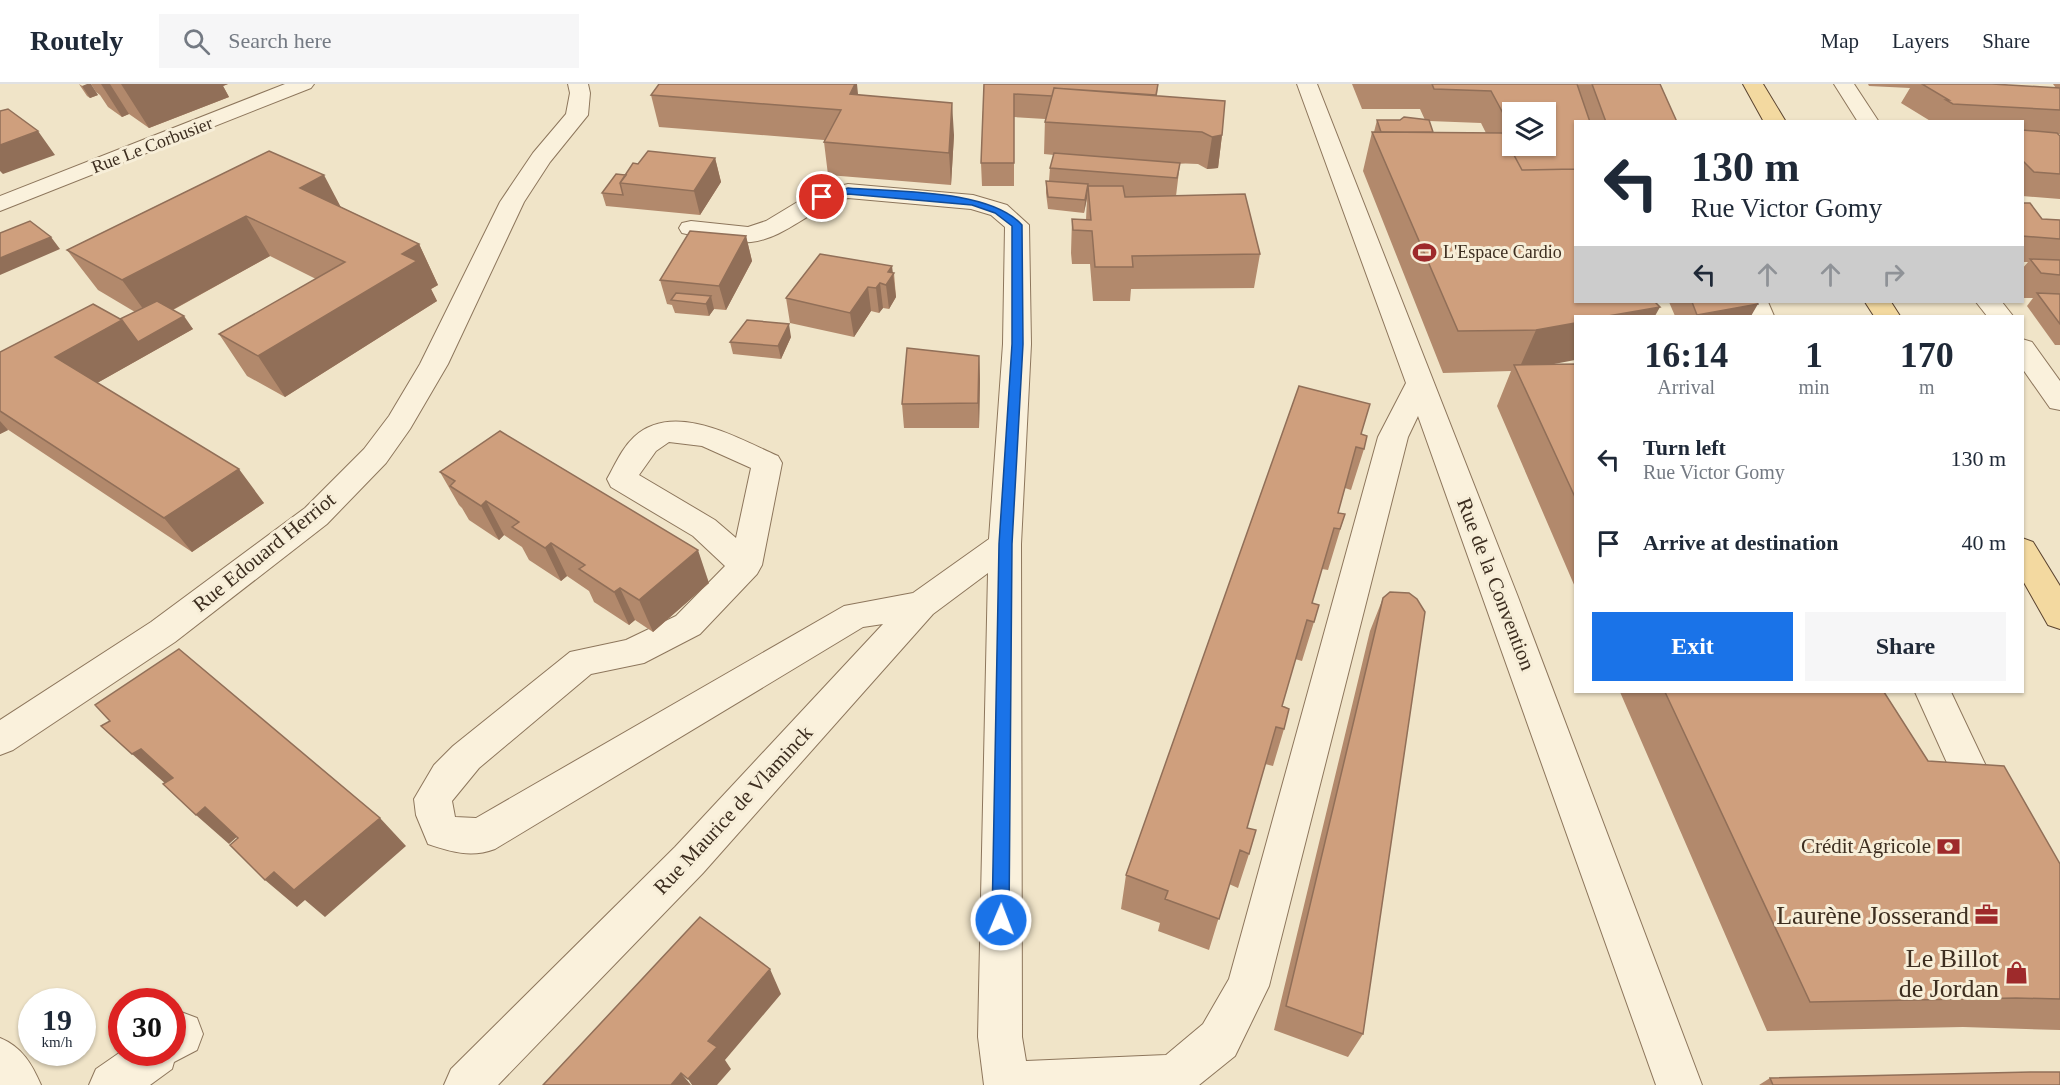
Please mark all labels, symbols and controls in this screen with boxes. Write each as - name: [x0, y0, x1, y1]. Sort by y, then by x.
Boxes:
- search box: [159, 14, 579, 68]
- text: Routely: [30, 25, 123, 56]
- icon: search: [180, 25, 213, 58]
- text: Search here: [228, 28, 332, 53]
- text: Map: [1821, 29, 1859, 53]
- text: Layers: [1892, 29, 1949, 53]
- text: Share: [1982, 29, 2030, 53]
- map controls: [1502, 102, 1556, 156]
- button: layers: [1502, 102, 1556, 156]
- street label: Rue Le Corbusier: [89, 113, 215, 177]
- icon: left: [1592, 144, 1670, 222]
- text: 130 m: [1691, 144, 1800, 190]
- pin: [796, 171, 847, 222]
- icon: arrive: [805, 180, 838, 213]
- text: Rue Victor Gomy: [1691, 193, 1882, 223]
- sports icon: L'Espace Cardio: [1412, 239, 1438, 265]
- place label: L'Espace Cardio: [1443, 242, 1562, 262]
- icon: left: [1688, 258, 1721, 291]
- icon: ahead: [1751, 258, 1784, 291]
- icon: ahead: [1814, 258, 1847, 291]
- icon: right: [1877, 258, 1910, 291]
- text: 16:14: [1644, 335, 1728, 375]
- text: 1: [1805, 335, 1823, 375]
- text: 170: [1900, 335, 1954, 375]
- text: Arrival: [1657, 376, 1715, 398]
- text: min: [1798, 376, 1830, 398]
- text: m: [1919, 376, 1935, 398]
- text: Turn left: [1643, 435, 1726, 460]
- icon: left: [1592, 443, 1625, 476]
- text: 130 m: [1950, 446, 2006, 471]
- text: Rue Victor Gomy: [1643, 461, 1785, 483]
- street label: Rue Edouard Herriot: [188, 487, 340, 617]
- street label: Rue de la Convention: [1452, 494, 1540, 674]
- icon: arrive: [1592, 527, 1625, 560]
- text: Arrive at destination: [1643, 530, 1839, 555]
- text: 40 m: [1961, 530, 2006, 555]
- button: Exit: [1592, 612, 1793, 681]
- button: Share: [1805, 612, 2006, 681]
- street label: Rue Maurice de Vlaminck: [649, 720, 818, 899]
- bank icon: Crédit Agricole: [1936, 833, 1962, 859]
- place label: Crédit Agricole: [1801, 834, 1931, 858]
- position arrow: [969, 888, 1033, 952]
- place label: Laurène Josserand: [1776, 901, 1969, 930]
- office icon: Laurène Josserand: [1974, 902, 2000, 928]
- place label: Le Billot de Jordan: [1899, 944, 2000, 1003]
- shop icon: Le Billot de Jordan: [2004, 960, 2030, 986]
- speed limit sign: 30: [108, 988, 186, 1066]
- text: 19: [42, 1003, 72, 1036]
- text: km/h: [42, 1034, 72, 1050]

